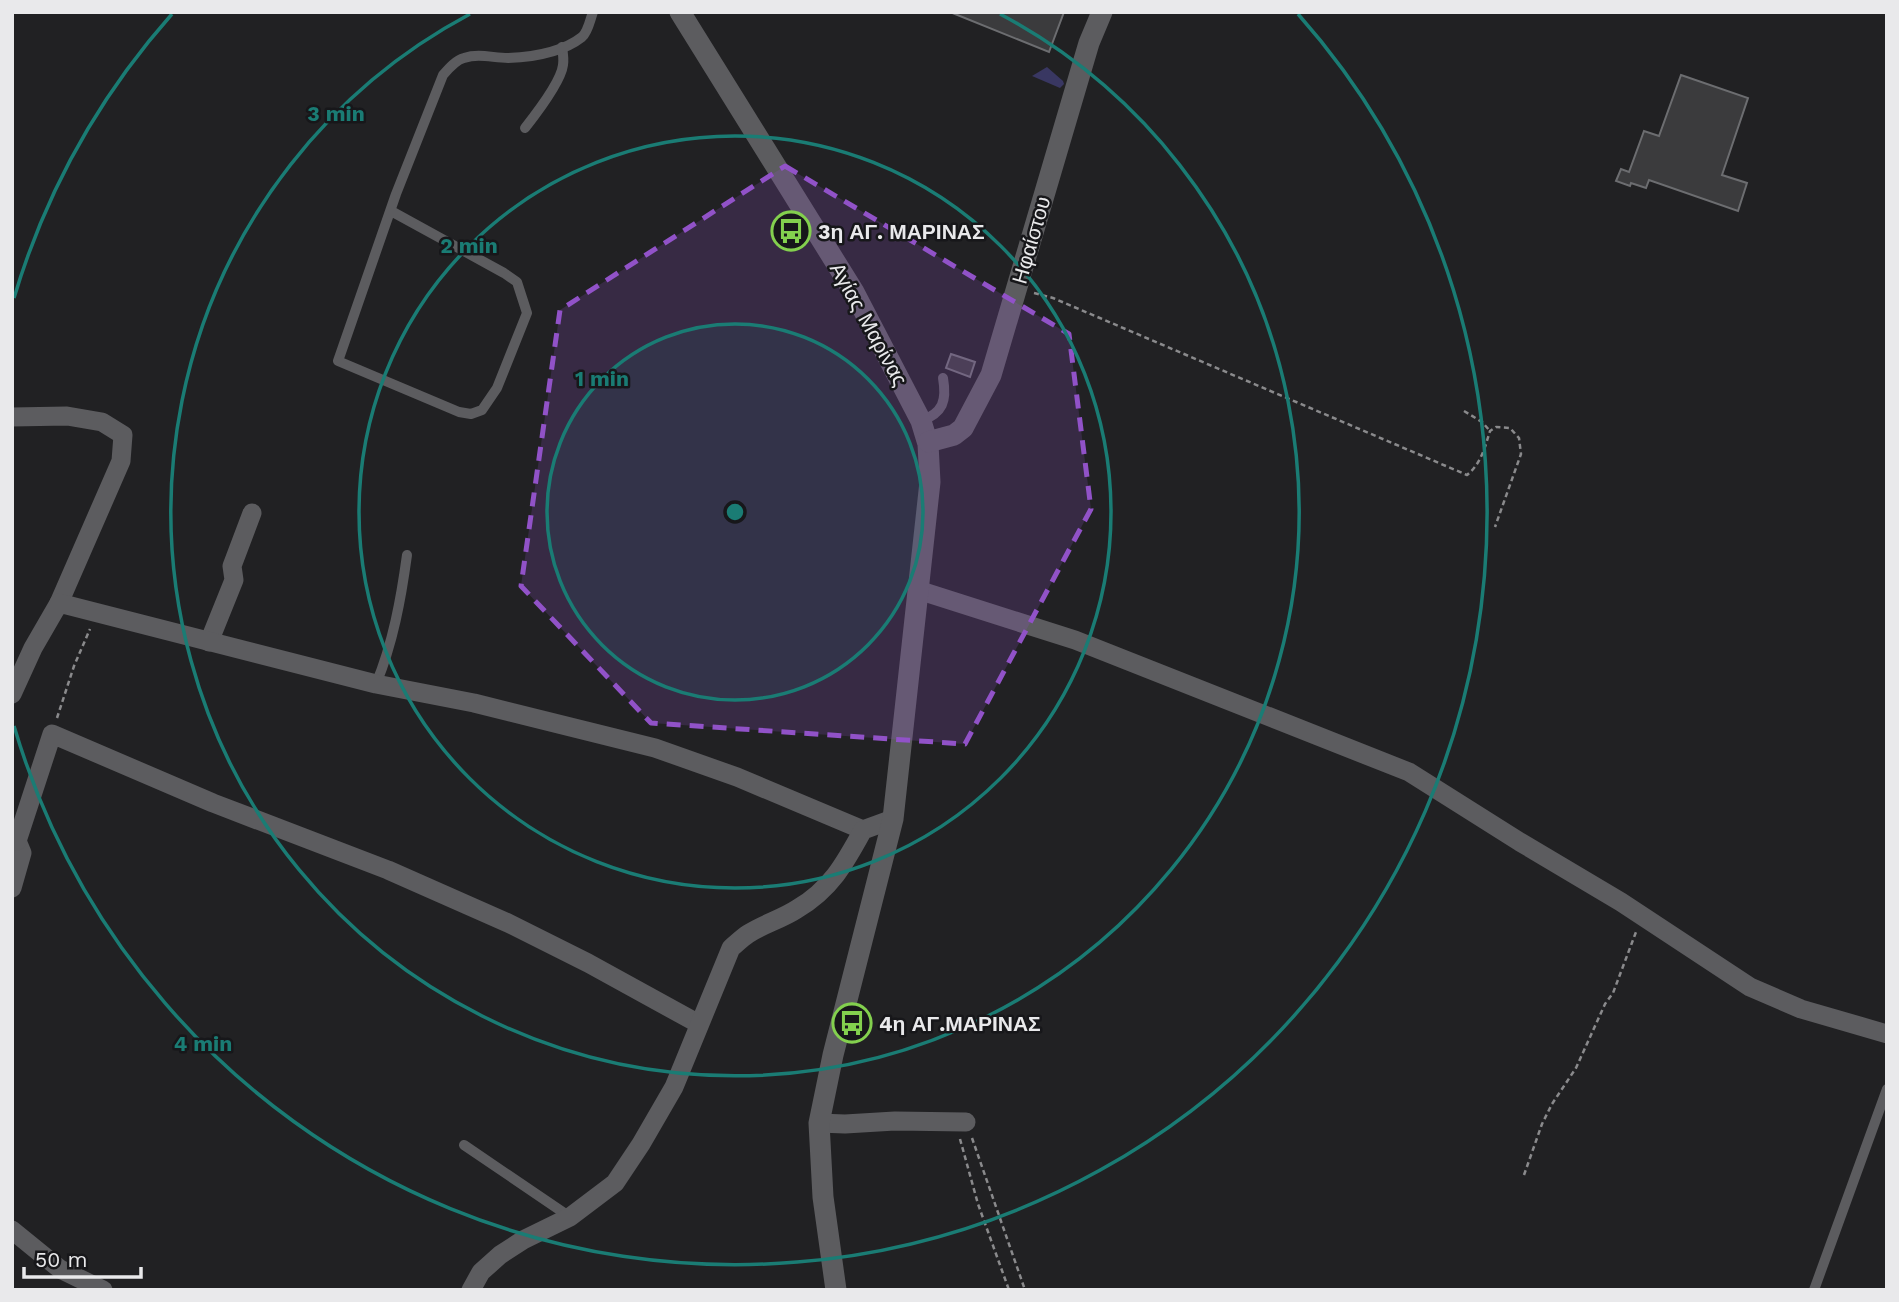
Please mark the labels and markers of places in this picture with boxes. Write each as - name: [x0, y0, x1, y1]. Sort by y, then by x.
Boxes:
- bus stop icon: 3η ΑΓ. ΜΑΡΙΝΑΣ: [770, 210, 812, 252]
- place label: 3η ΑΓ. ΜΑΡΙΝΑΣ: [818, 219, 985, 244]
- centre of rings: [723, 500, 747, 524]
- bus stop icon: 4η ΑΓ.ΜΑΡΙΝΑΣ: [831, 1002, 873, 1044]
- place label: 4η ΑΓ.ΜΑΡΙΝΑΣ: [879, 1011, 1041, 1036]

